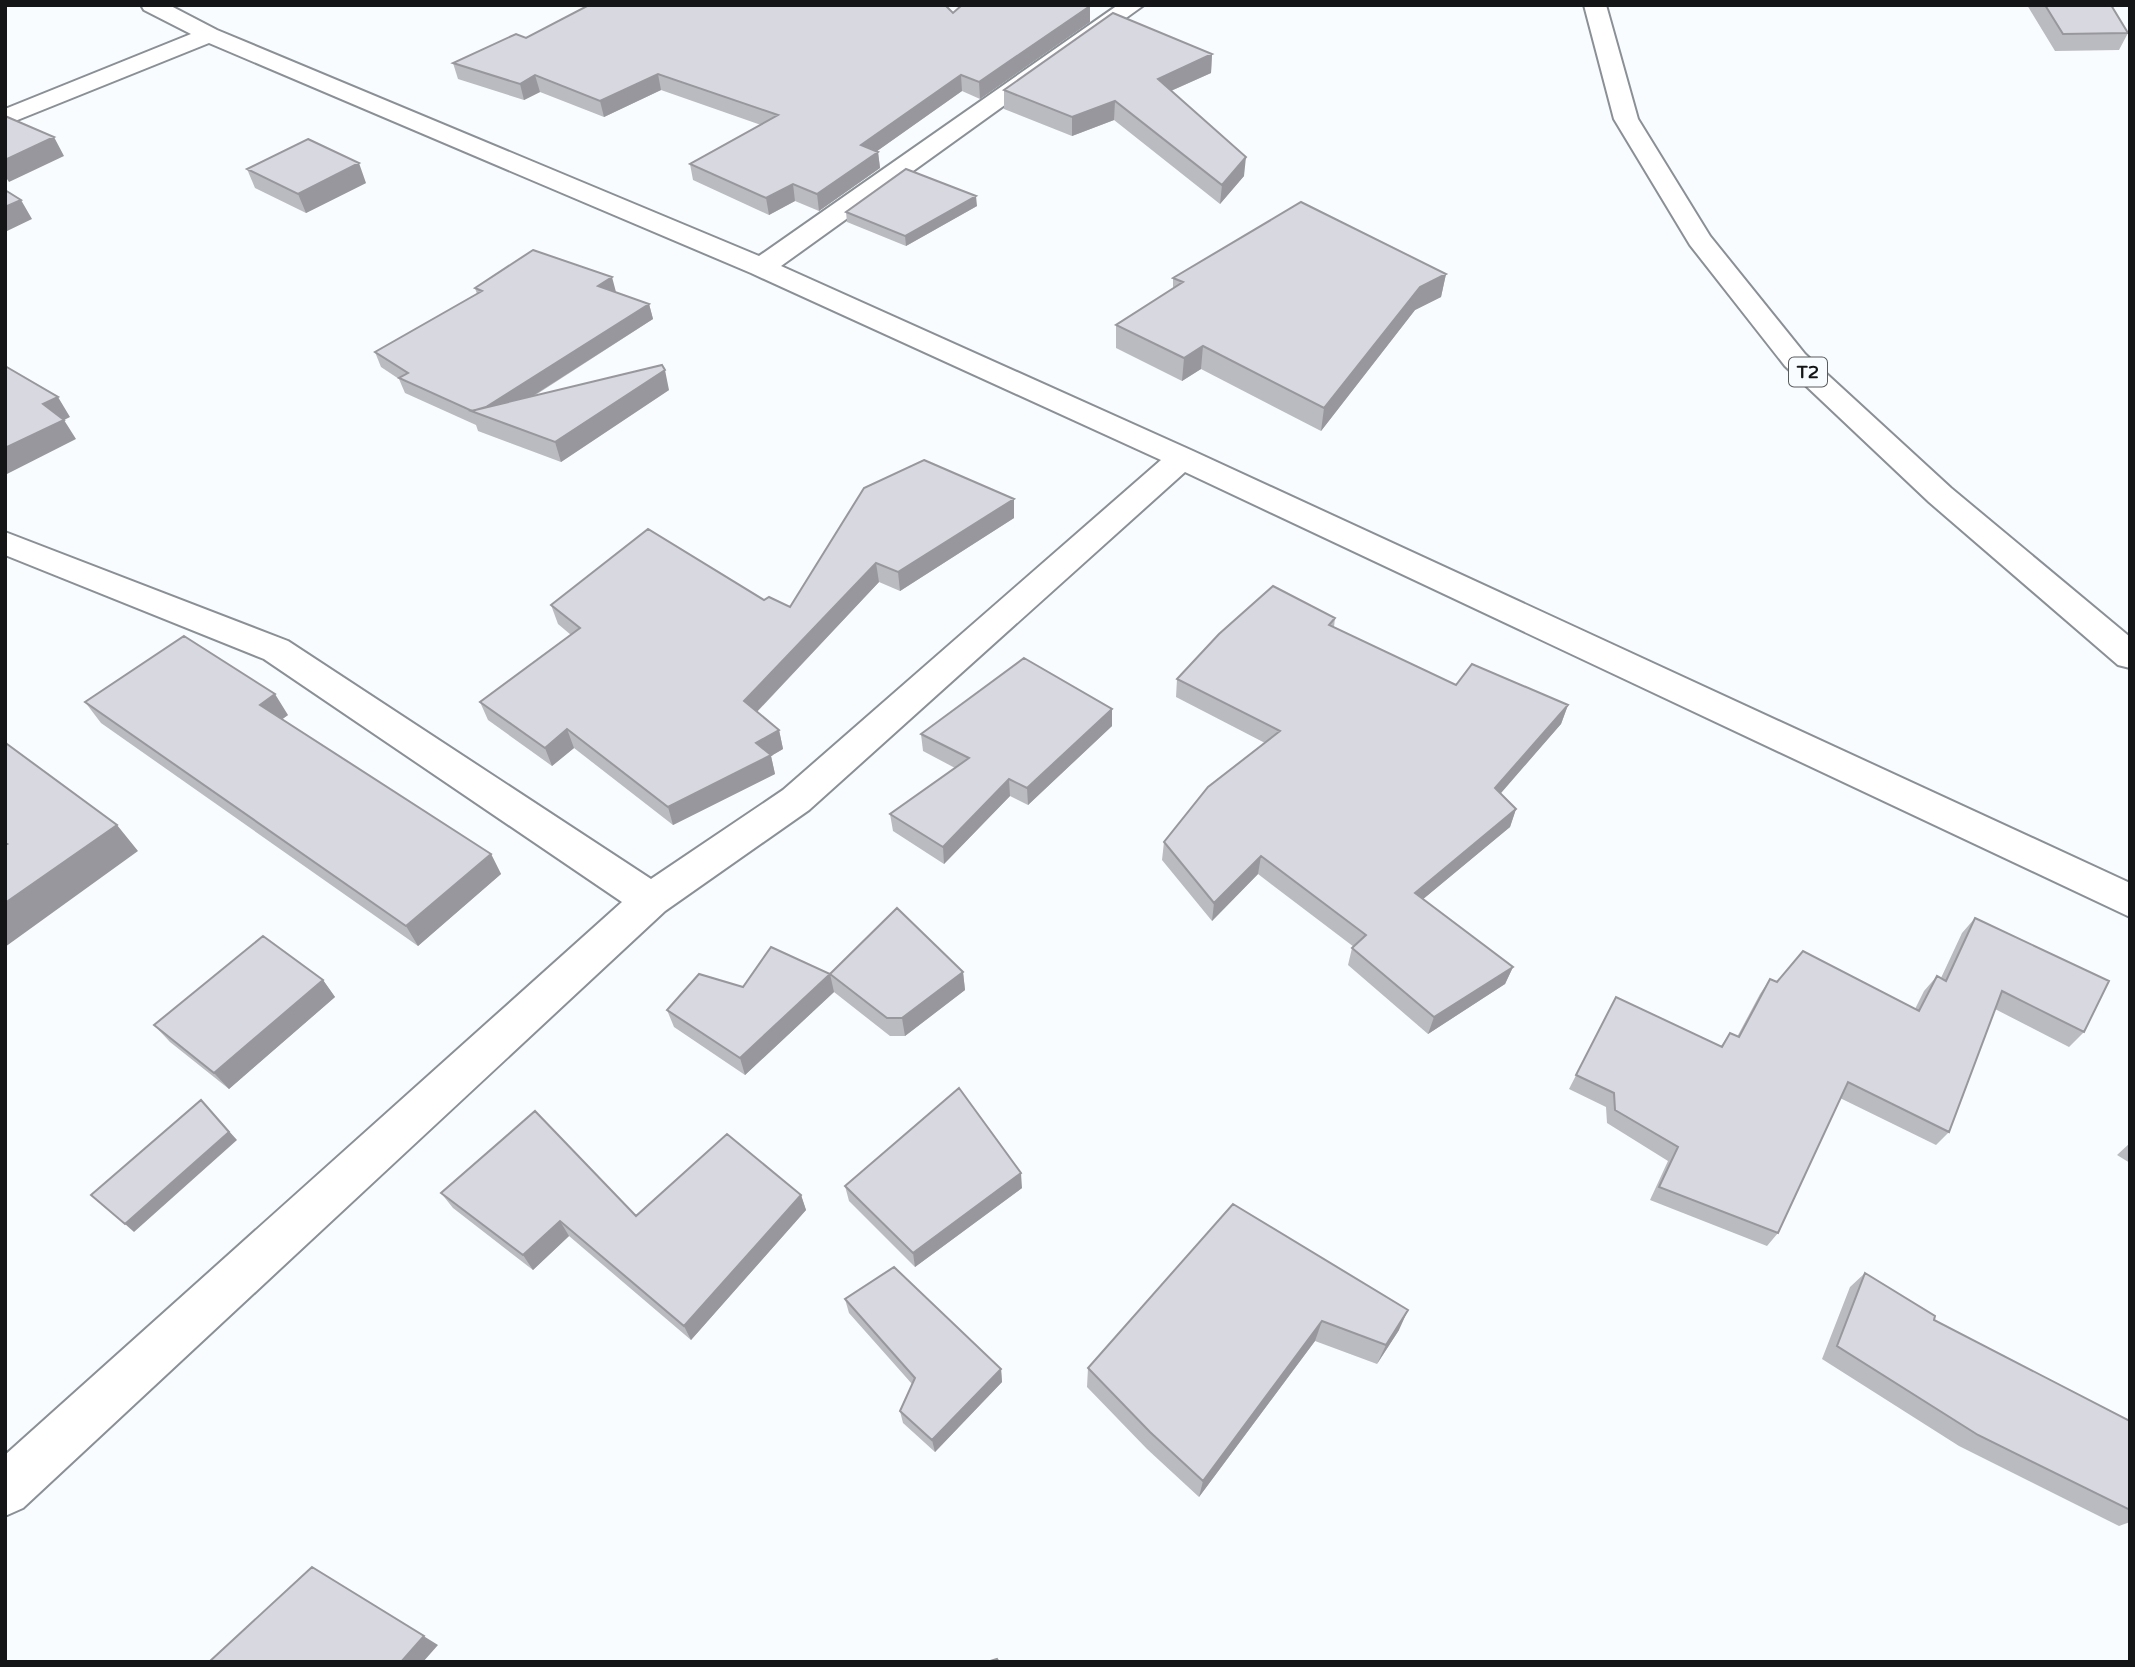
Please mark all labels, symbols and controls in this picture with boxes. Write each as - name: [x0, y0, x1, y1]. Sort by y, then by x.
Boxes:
- road number: T2: [1789, 358, 1827, 386]

